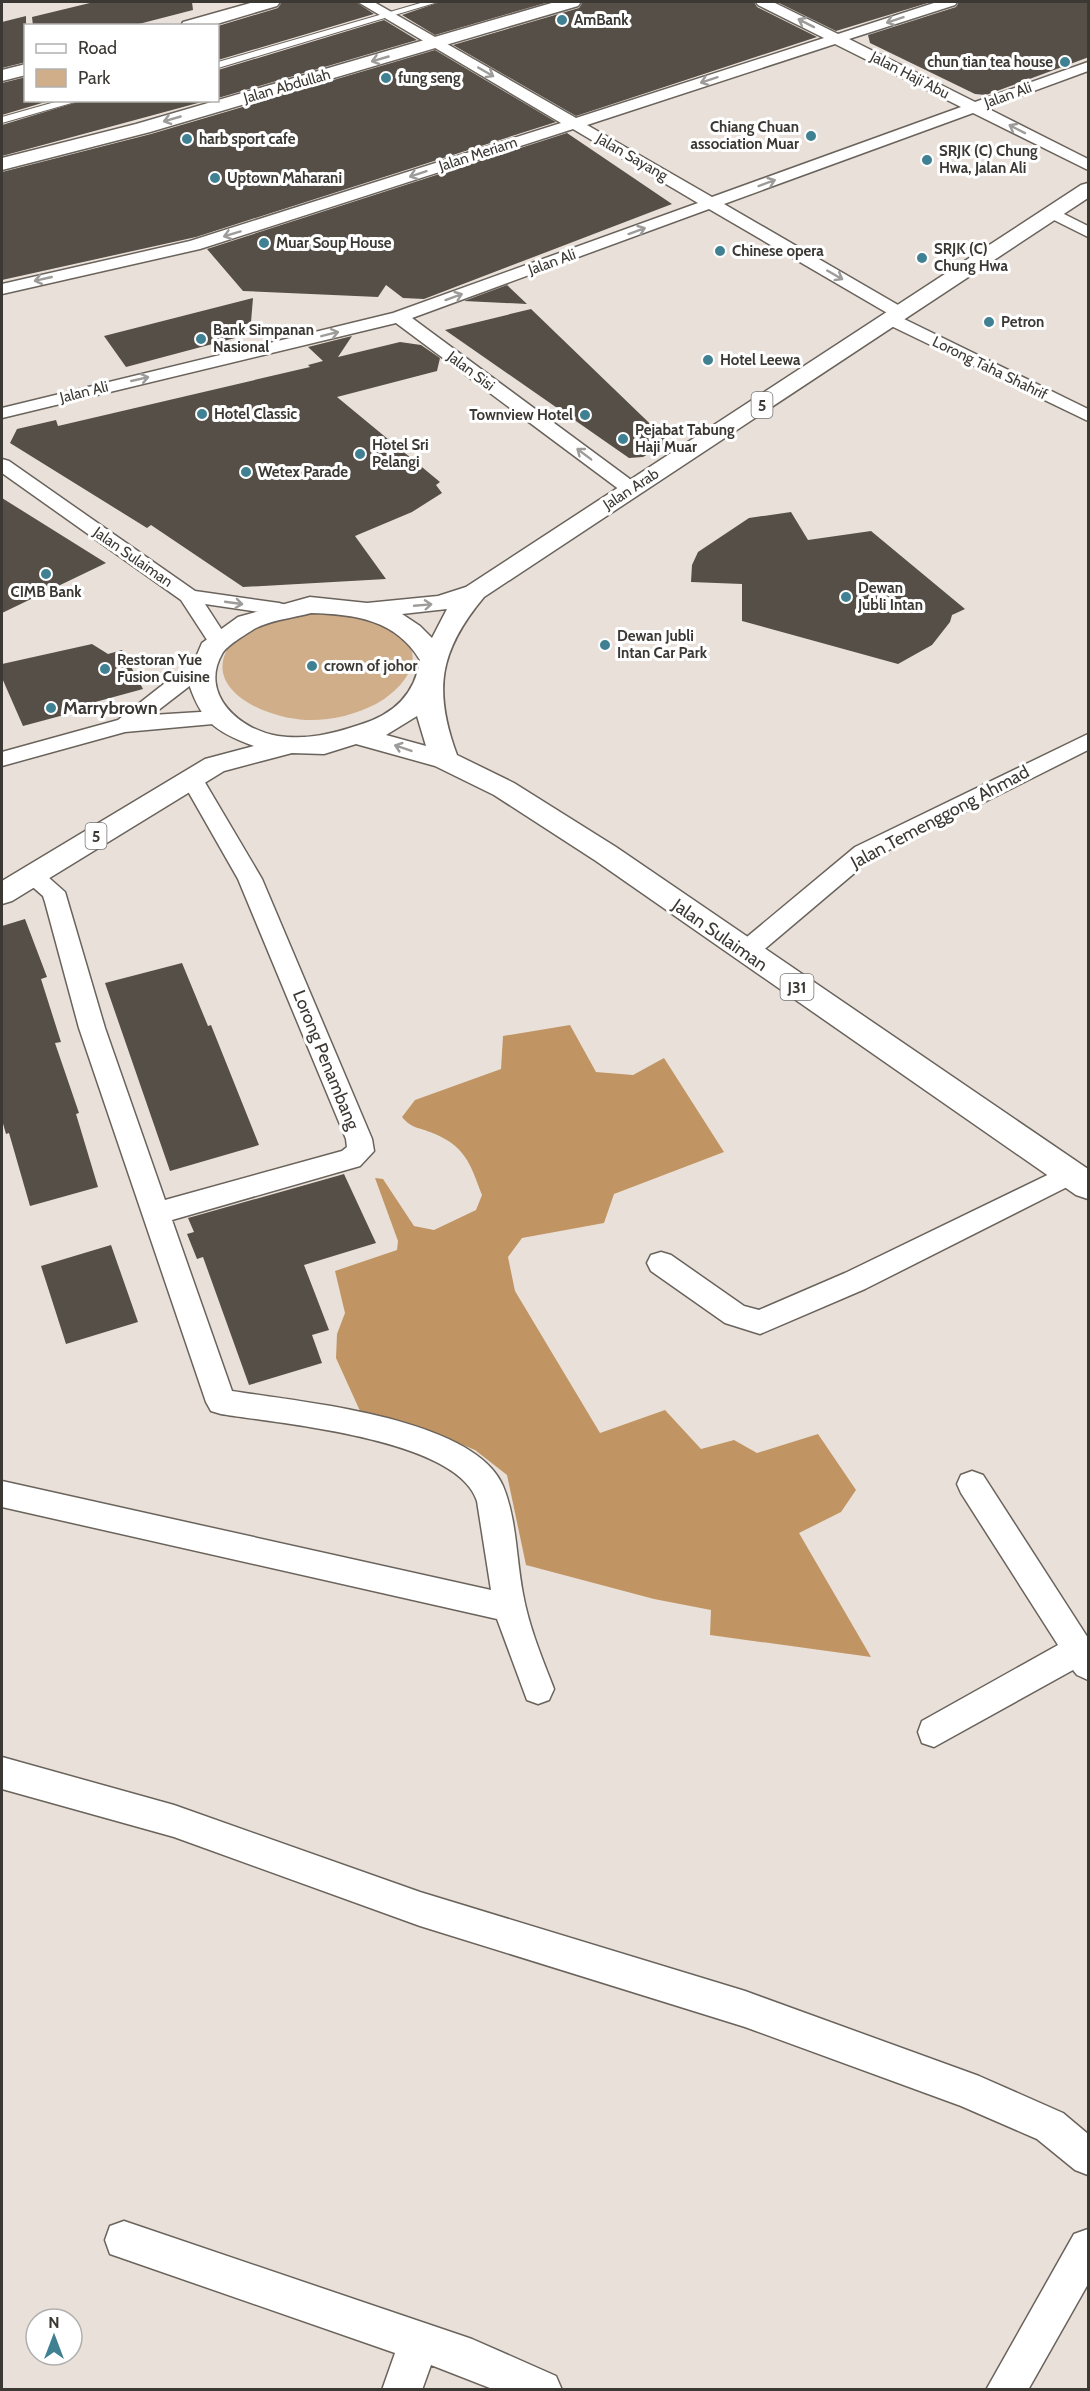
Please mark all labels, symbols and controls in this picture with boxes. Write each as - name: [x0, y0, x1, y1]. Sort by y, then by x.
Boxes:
- place label: AmBank: [574, 11, 629, 29]
- marker: AmBank: [555, 13, 569, 27]
- one-way arrow: [886, 15, 905, 26]
- one-way arrow: [797, 17, 815, 28]
- legend: [24, 24, 219, 102]
- text: Road: [78, 37, 117, 59]
- street label: Jalan Haji Abu: [867, 47, 952, 103]
- place label: chun tian tea house: [927, 53, 1053, 71]
- one-way arrow: [371, 54, 390, 65]
- marker: chun tian tea house: [1058, 55, 1072, 69]
- street label: Jalan Abdullah: [241, 65, 333, 107]
- text: Park: [78, 67, 111, 89]
- one-way arrow: [477, 67, 494, 79]
- place label: fung seng: [398, 69, 461, 87]
- marker: fung seng: [379, 71, 393, 85]
- one-way arrow: [700, 75, 719, 86]
- street label: Jalan Ali: [981, 78, 1034, 112]
- one-way arrow: [163, 114, 182, 126]
- place label: Chiang Chuan association Muar: [691, 118, 799, 153]
- one-way arrow: [1009, 123, 1027, 135]
- street label: Jalan Sayang: [592, 129, 671, 185]
- marker: Chiang Chuan association Muar: [804, 129, 818, 143]
- place label: harb sport cafe: [199, 130, 296, 148]
- marker: harb sport cafe: [180, 132, 194, 146]
- street label: Jalan Meriam: [436, 133, 519, 175]
- place label: SRJK (C) Chung Hwa, Jalan Ali: [939, 142, 1038, 177]
- marker: SRJK (C) Chung Hwa, Jalan Ali: [920, 153, 934, 167]
- place label: Uptown Maharani: [227, 169, 342, 187]
- one-way arrow: [409, 169, 428, 180]
- marker: Uptown Maharani: [208, 171, 222, 185]
- one-way arrow: [757, 177, 775, 188]
- one-way arrow: [627, 224, 646, 235]
- one-way arrow: [223, 229, 242, 240]
- place label: Muar Soup House: [276, 234, 392, 252]
- marker: Muar Soup House: [257, 236, 271, 250]
- place label: SRJK (C) Chung Hwa: [934, 240, 1008, 275]
- place label: Chinese opera: [732, 242, 824, 260]
- marker: Chinese opera: [713, 244, 727, 258]
- street label: Jalan Ali: [525, 245, 578, 279]
- marker: SRJK (C) Chung Hwa: [915, 251, 929, 265]
- one-way arrow: [826, 270, 843, 282]
- one-way arrow: [34, 274, 53, 286]
- one-way arrow: [444, 291, 463, 302]
- place label: Petron: [1001, 313, 1044, 331]
- marker: Petron: [982, 315, 996, 329]
- place label: Bank Simpanan Nasional: [213, 321, 314, 356]
- one-way arrow: [320, 327, 339, 339]
- marker: Bank Simpanan Nasional: [194, 332, 208, 346]
- street label: Lorong Taha Shahrif: [930, 332, 1050, 404]
- street label: Jalan Sisi: [443, 347, 498, 395]
- place label: Hotel Leewa: [720, 351, 801, 369]
- marker: Hotel Leewa: [701, 353, 715, 367]
- one-way arrow: [130, 373, 149, 385]
- street label: Jalan Ali: [57, 377, 110, 407]
- road number: 5: [752, 392, 772, 418]
- place label: Hotel Classic: [214, 405, 297, 423]
- place label: Townview Hotel: [469, 406, 573, 424]
- marker: Hotel Classic: [195, 407, 209, 421]
- marker: Townview Hotel: [578, 408, 592, 422]
- place label: Pejabat Tabung Haji Muar: [635, 421, 735, 456]
- marker: Pejabat Tabung Haji Muar: [616, 432, 630, 446]
- place label: Hotel Sri Pelangi: [372, 436, 429, 471]
- marker: Hotel Sri Pelangi: [353, 447, 367, 461]
- one-way arrow: [576, 448, 592, 461]
- place label: Wetex Parade: [258, 463, 348, 481]
- street label: Jalan Arab: [599, 464, 662, 514]
- marker: Wetex Parade: [239, 465, 253, 479]
- street label: Jalan Sulaiman: [89, 523, 176, 591]
- marker: CIMB Bank: [39, 567, 53, 581]
- place label: Dewan Jubli Intan: [857, 579, 923, 614]
- place label: CIMB Bank: [11, 583, 82, 601]
- marker: Dewan Jubli Intan: [839, 590, 853, 604]
- one-way arrow: [224, 598, 243, 609]
- one-way arrow: [412, 599, 432, 610]
- place label: Dewan Jubli Intan Car Park: [617, 627, 708, 662]
- marker: Dewan Jubli Intan Car Park: [598, 638, 612, 652]
- place label: Restoran Yue Fusion Cuisine: [117, 651, 210, 686]
- place label: crown of johor: [324, 657, 418, 675]
- marker: crown of johor: [305, 659, 319, 673]
- marker: Restoran Yue Fusion Cuisine: [98, 662, 112, 676]
- place label: Marrybrown: [63, 697, 158, 719]
- marker: Marrybrown: [44, 701, 58, 715]
- one-way arrow: [394, 741, 413, 752]
- street label: Jalan Temenggong Ahmad: [846, 761, 1033, 874]
- road number: 5: [86, 823, 106, 849]
- street label: Jalan Sulaiman: [667, 894, 772, 976]
- road number: J31: [780, 974, 814, 1000]
- street label: Lorong Penambang: [288, 987, 364, 1134]
- north arrow: [24, 2307, 84, 2367]
- text: N: [48, 2313, 60, 2332]

